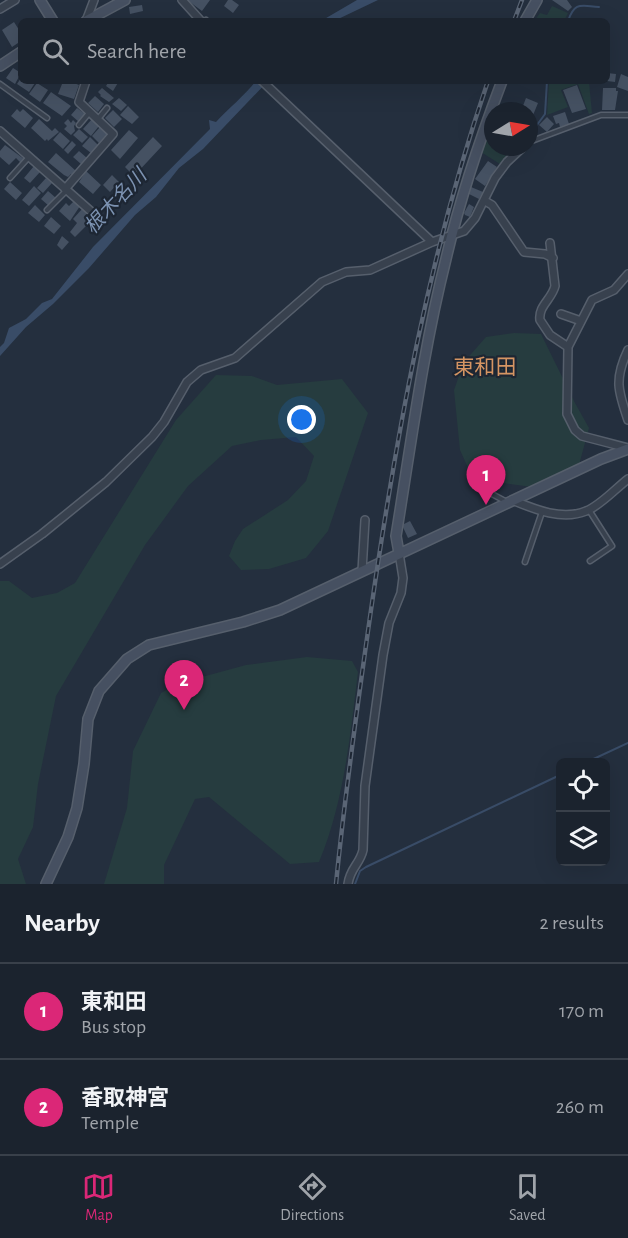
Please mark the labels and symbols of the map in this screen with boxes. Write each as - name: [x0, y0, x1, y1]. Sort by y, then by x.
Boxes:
- north arrow: [484, 102, 538, 156]
- water label: 根木名川: [80, 163, 152, 238]
- district label: 東和田: [454, 356, 517, 378]
- your location: [287, 405, 316, 434]
- pin: 1: [466, 456, 506, 505]
- pin: 2: [164, 660, 204, 710]

